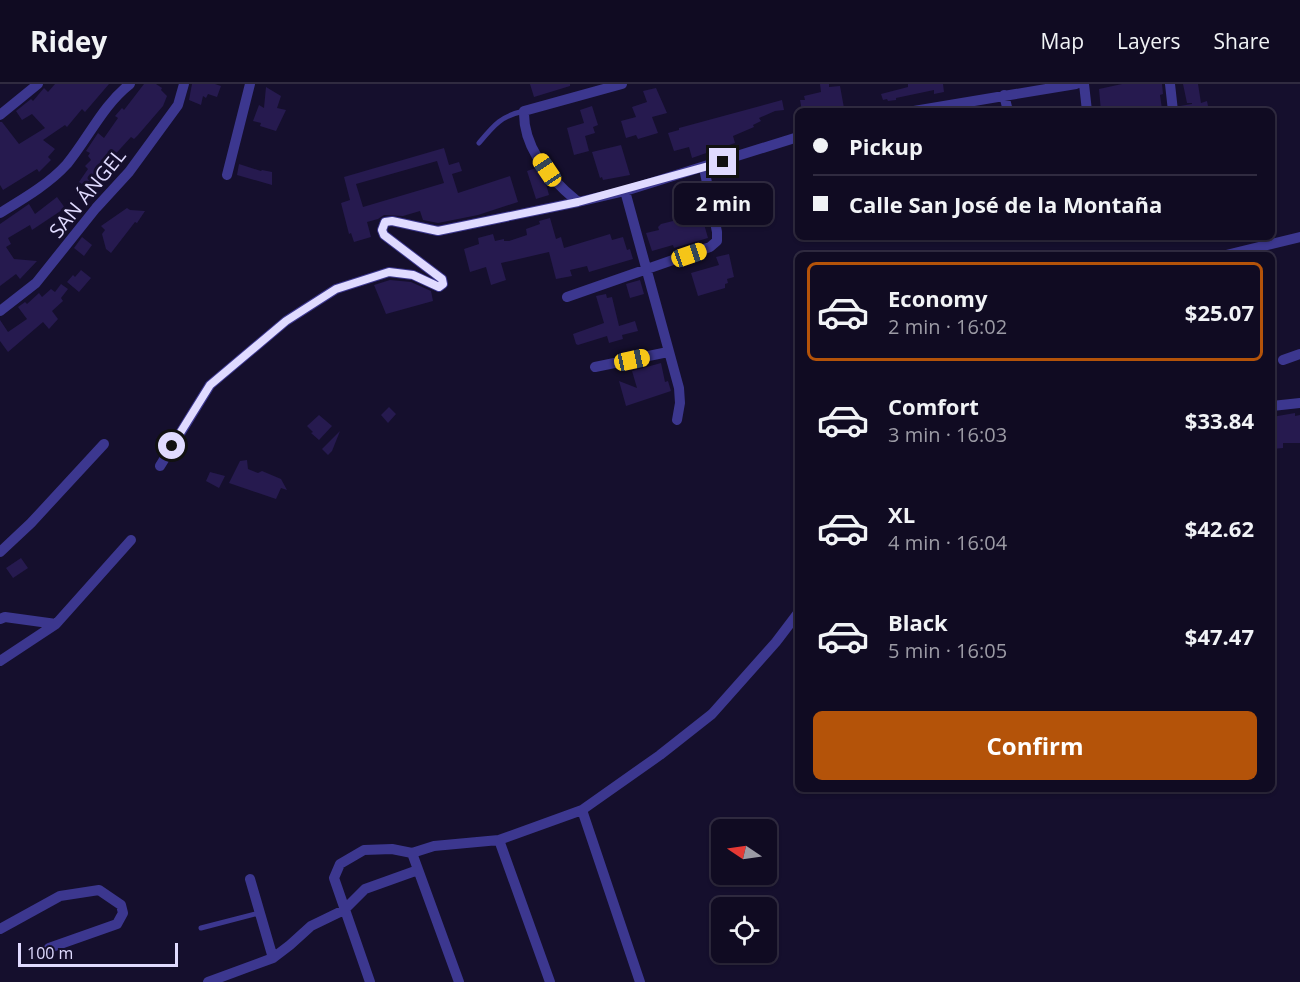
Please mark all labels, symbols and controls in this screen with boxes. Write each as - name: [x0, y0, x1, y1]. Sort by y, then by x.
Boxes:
- text: Ridey: [30, 22, 107, 60]
- text: Map: [1041, 27, 1084, 55]
- text: Layers: [1117, 27, 1181, 55]
- text: Share: [1214, 27, 1270, 55]
- text: Pickup: [849, 131, 923, 161]
- street label: SAN ÁNGEL: [43, 143, 131, 243]
- route end: [709, 148, 736, 175]
- car: [529, 150, 565, 190]
- callout: 2 min: [674, 183, 772, 225]
- text: Calle San José de la Montaña: [849, 189, 1162, 219]
- text: 2 min: [696, 190, 751, 217]
- car: [669, 241, 709, 269]
- text: Economy: [888, 283, 987, 313]
- icon: car: [816, 285, 870, 339]
- text: $25.07: [1185, 297, 1254, 327]
- text: 2 min · 16:02: [888, 313, 1007, 340]
- car: [613, 347, 651, 373]
- text: Comfort: [888, 391, 979, 421]
- icon: car: [816, 393, 870, 447]
- text: $33.84: [1185, 405, 1254, 435]
- text: 3 min · 16:03: [888, 421, 1007, 448]
- route start: [158, 432, 185, 459]
- text: XL: [888, 499, 915, 529]
- icon: car: [816, 501, 870, 555]
- text: $42.62: [1185, 513, 1254, 543]
- text: 4 min · 16:04: [888, 529, 1007, 556]
- text: Black: [888, 607, 948, 637]
- icon: car: [816, 609, 870, 663]
- text: $47.47: [1185, 621, 1254, 651]
- text: 5 min · 16:05: [888, 637, 1007, 664]
- button: Confirm: [813, 711, 1257, 780]
- north arrow: [711, 819, 777, 885]
- map controls: [711, 819, 777, 963]
- button: locate: [711, 897, 777, 963]
- scale bar: [18, 940, 178, 968]
- text: 100 m: [27, 942, 73, 964]

